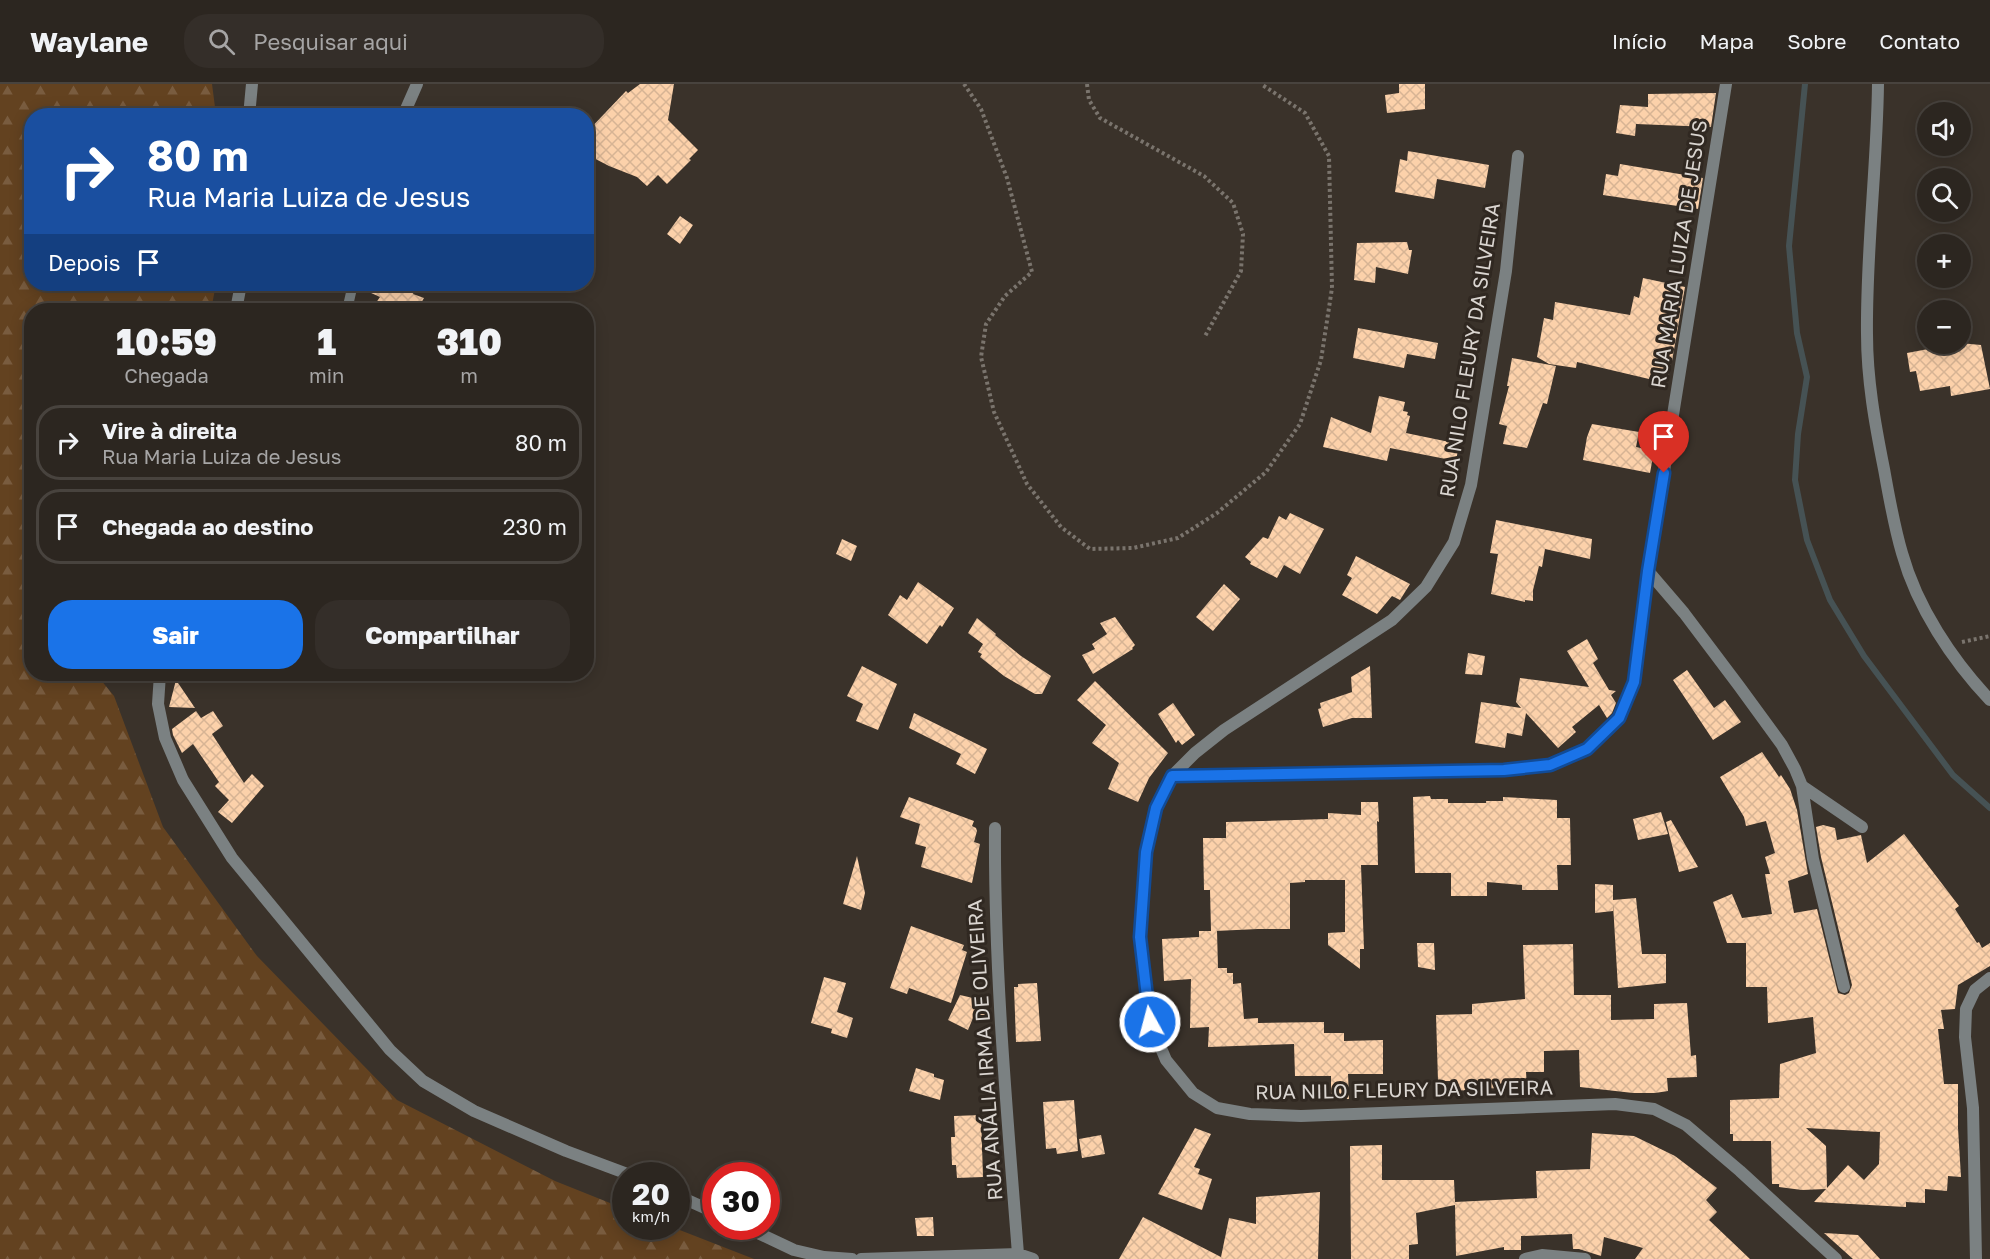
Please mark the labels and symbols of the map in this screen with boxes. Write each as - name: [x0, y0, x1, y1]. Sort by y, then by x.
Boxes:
- street label: RUA MARIA LUIZA DE JESUS: [1645, 118, 1711, 390]
- street label: RUA NILO FLEURY DA SILVEIRA: [1434, 201, 1504, 499]
- pin: [1638, 411, 1689, 473]
- street label: RUA ANÁLIA IRMA DE OLIVEIRA: [962, 899, 1007, 1202]
- position arrow: [1118, 990, 1182, 1054]
- street label: RUA NILO FLEURY DA SILVEIRA: [1255, 1074, 1553, 1104]
- speed limit sign: 30: [702, 1162, 780, 1240]

